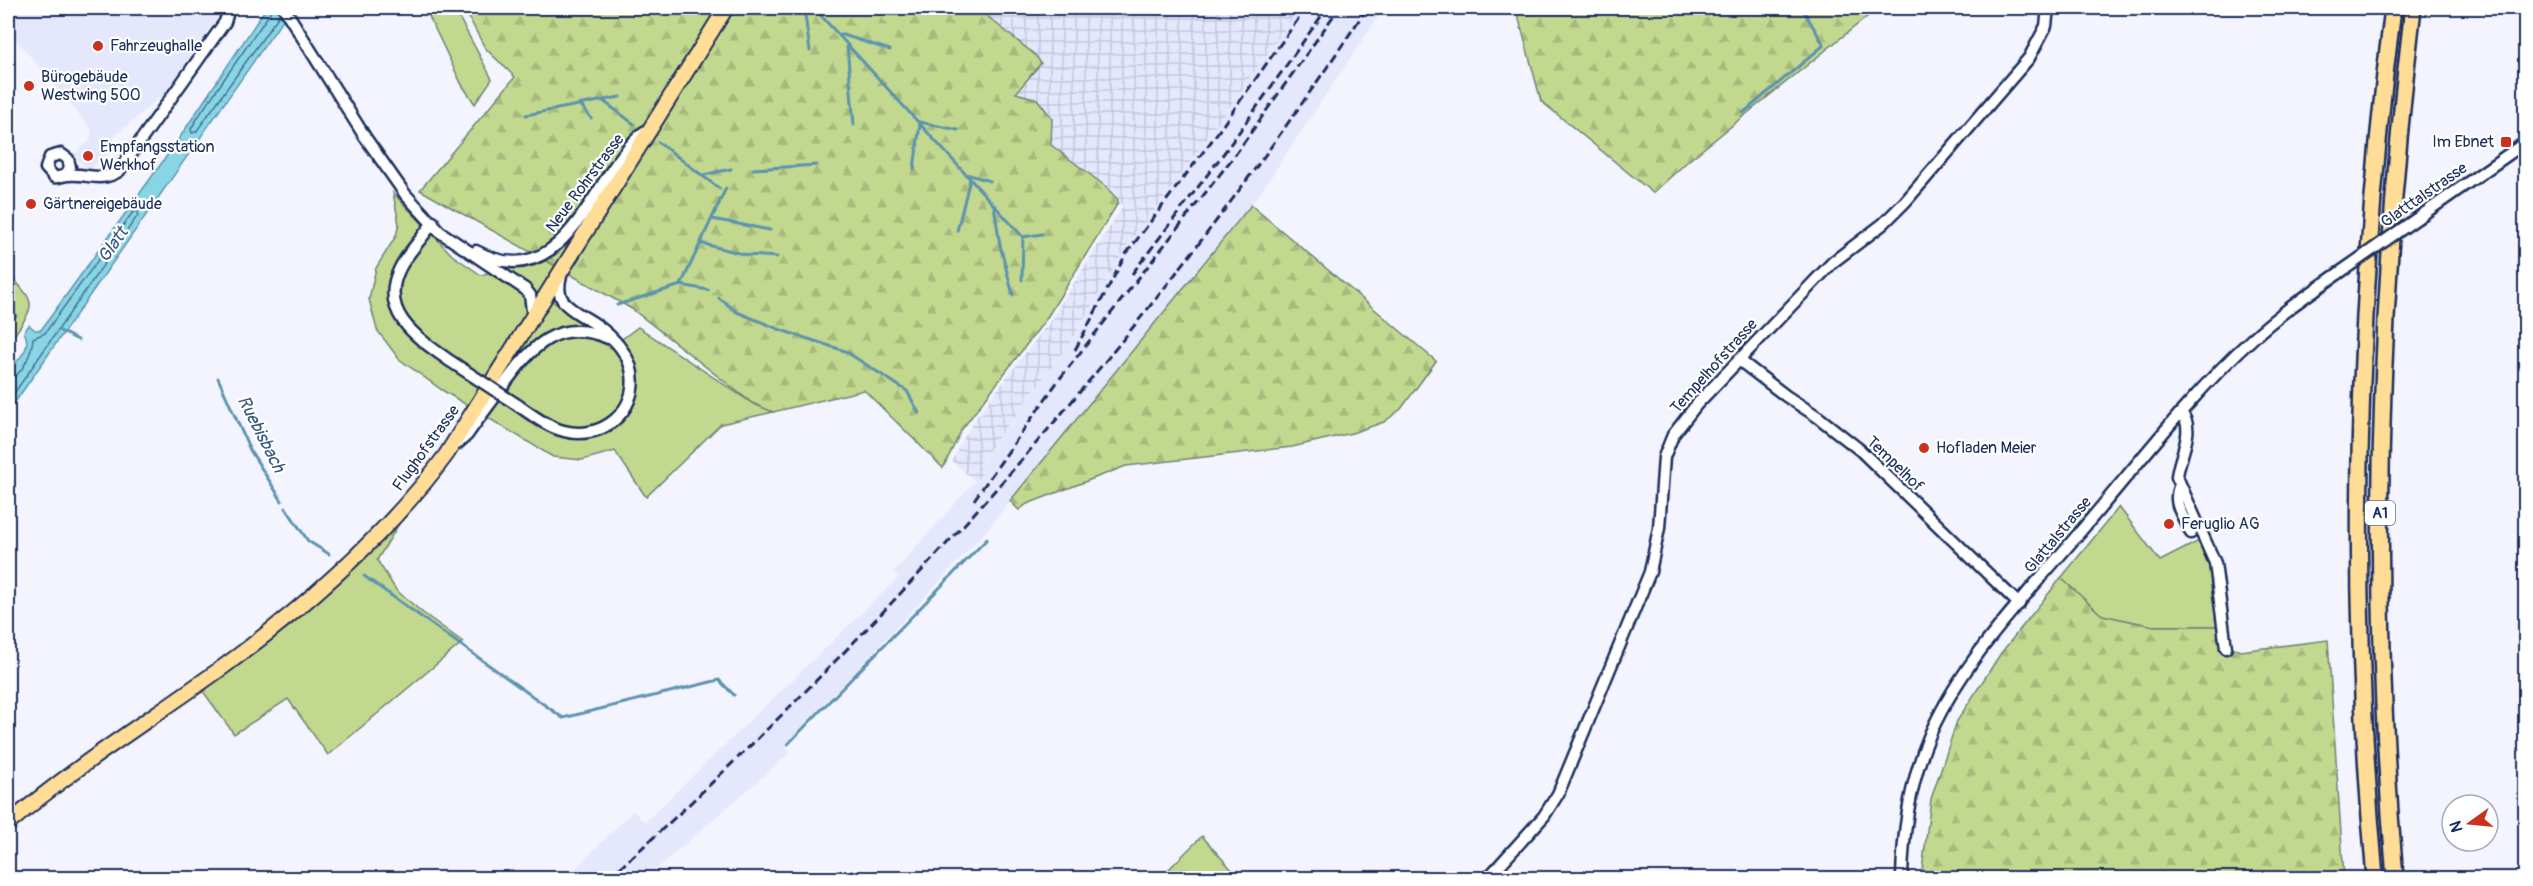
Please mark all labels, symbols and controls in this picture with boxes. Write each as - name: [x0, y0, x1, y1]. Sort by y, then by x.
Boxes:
- place label: Fahrzeughalle: [110, 36, 202, 56]
- marker: Fahrzeughalle: [91, 39, 105, 53]
- place label: Bürogebäude Westwing 500: [41, 67, 141, 105]
- marker: Bürogebäude Westwing 500: [22, 79, 36, 93]
- street label: Neue Rohrstrasse: [541, 130, 629, 236]
- place label: Im Ebnet: [2432, 132, 2495, 152]
- marker: Im Ebnet: [2499, 135, 2513, 149]
- place label: Empfangsstation Werkhof: [100, 137, 215, 175]
- marker: Empfangsstation Werkhof: [81, 149, 95, 163]
- street label: Glatttalstrasse: [2377, 158, 2471, 232]
- place label: Gärtnereigebäude: [43, 194, 162, 214]
- marker: Gärtnereigebäude: [24, 197, 38, 211]
- water label: Glatt: [93, 221, 134, 267]
- street label: Tempelhofstrasse: [1666, 314, 1762, 418]
- water label: Ruebisbach: [232, 392, 291, 478]
- street label: Flughofstrasse: [388, 401, 464, 495]
- street label: Tempelhof: [1862, 432, 1928, 496]
- place label: Hofladen Meier: [1936, 438, 2037, 458]
- marker: Hofladen Meier: [1917, 441, 1931, 455]
- street label: Glattalstrasse: [2020, 492, 2096, 578]
- road number: A1: [2365, 501, 2395, 525]
- place label: Feruglio AG: [2181, 514, 2260, 534]
- marker: Feruglio AG: [2162, 517, 2176, 531]
- north arrow: [2440, 793, 2500, 853]
- text: N: [2445, 819, 2468, 834]

